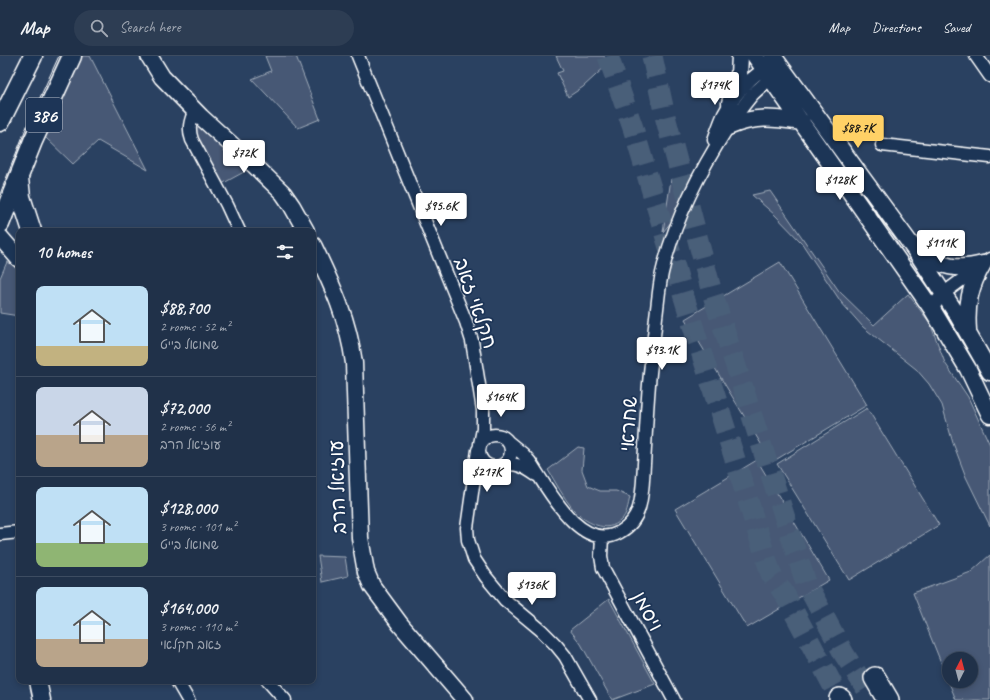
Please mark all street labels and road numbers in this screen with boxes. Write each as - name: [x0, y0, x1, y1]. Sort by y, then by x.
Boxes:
- road number: 386: [26, 98, 62, 132]
- street label: חקלאי זאב: [448, 254, 503, 352]
- street label: שחראי: [614, 396, 643, 452]
- street label: עוזיאל הרב: [323, 440, 352, 534]
- street label: ויסמן: [627, 587, 668, 636]

